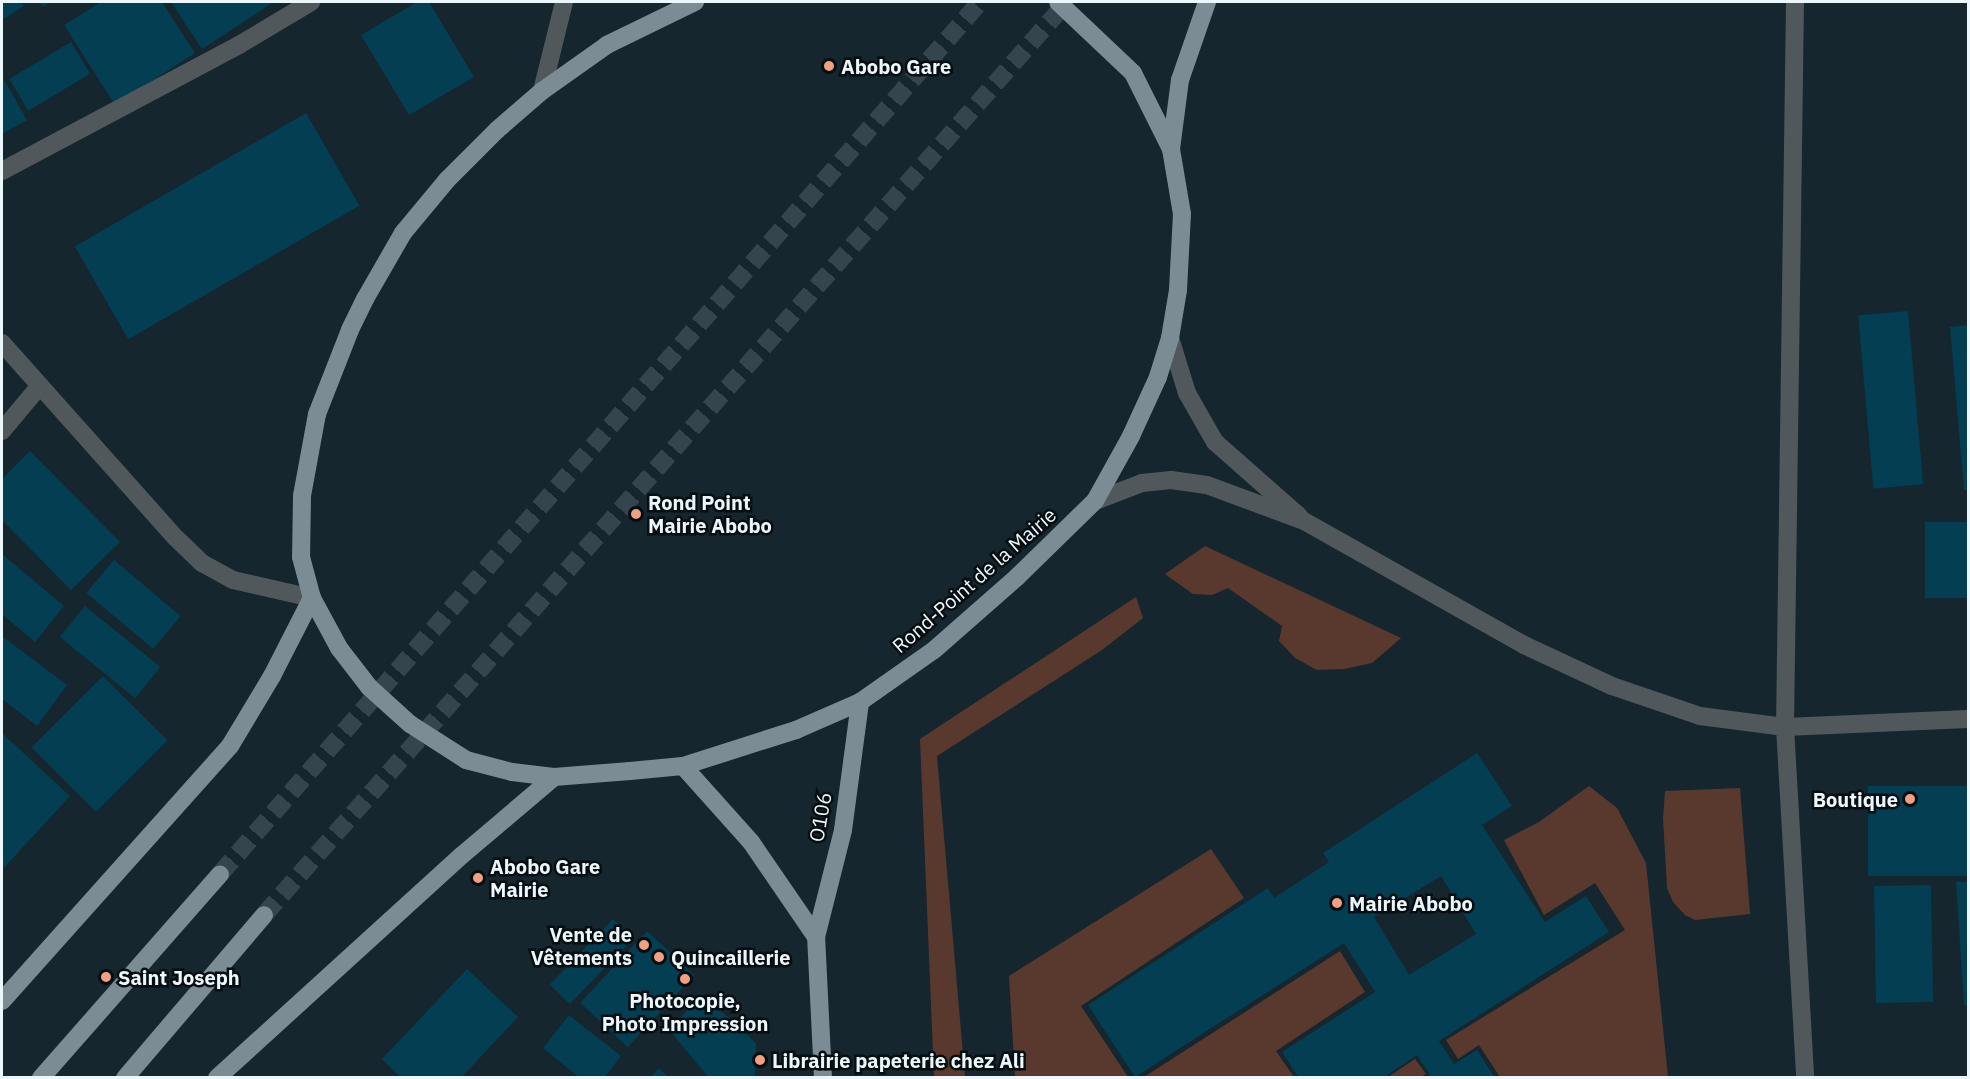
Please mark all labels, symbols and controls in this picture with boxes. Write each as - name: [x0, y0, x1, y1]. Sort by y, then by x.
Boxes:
- place label: Abobo Gare: [841, 54, 951, 78]
- marker: Abobo Gare: [822, 59, 836, 73]
- place label: Rond Point Mairie Abobo: [648, 490, 772, 537]
- street label: Rond-Point de la Mairie: [887, 502, 1061, 658]
- marker: Rond Point Mairie Abobo: [629, 507, 643, 521]
- place label: Boutique: [1813, 787, 1898, 811]
- street label: O106: [804, 790, 836, 844]
- marker: Boutique: [1903, 792, 1917, 806]
- place label: Abobo Gare Mairie: [490, 855, 600, 902]
- marker: Abobo Gare Mairie: [471, 871, 485, 885]
- place label: Mairie Abobo: [1349, 891, 1473, 915]
- marker: Mairie Abobo: [1330, 896, 1344, 910]
- place label: Vente de Vêtements: [531, 922, 632, 969]
- marker: Vente de Vêtements: [637, 938, 651, 952]
- place label: Quincaillerie: [671, 945, 791, 969]
- marker: Quincaillerie: [652, 950, 666, 964]
- place label: Saint Joseph: [118, 965, 240, 989]
- marker: Saint Joseph: [99, 970, 113, 984]
- marker: Photocopie, Photo Impression: [678, 972, 692, 986]
- place label: Photocopie, Photo Impression: [602, 988, 768, 1035]
- place label: Librairie papeterie chez Ali: [772, 1048, 1025, 1072]
- marker: Librairie papeterie chez Ali: [753, 1053, 767, 1067]

